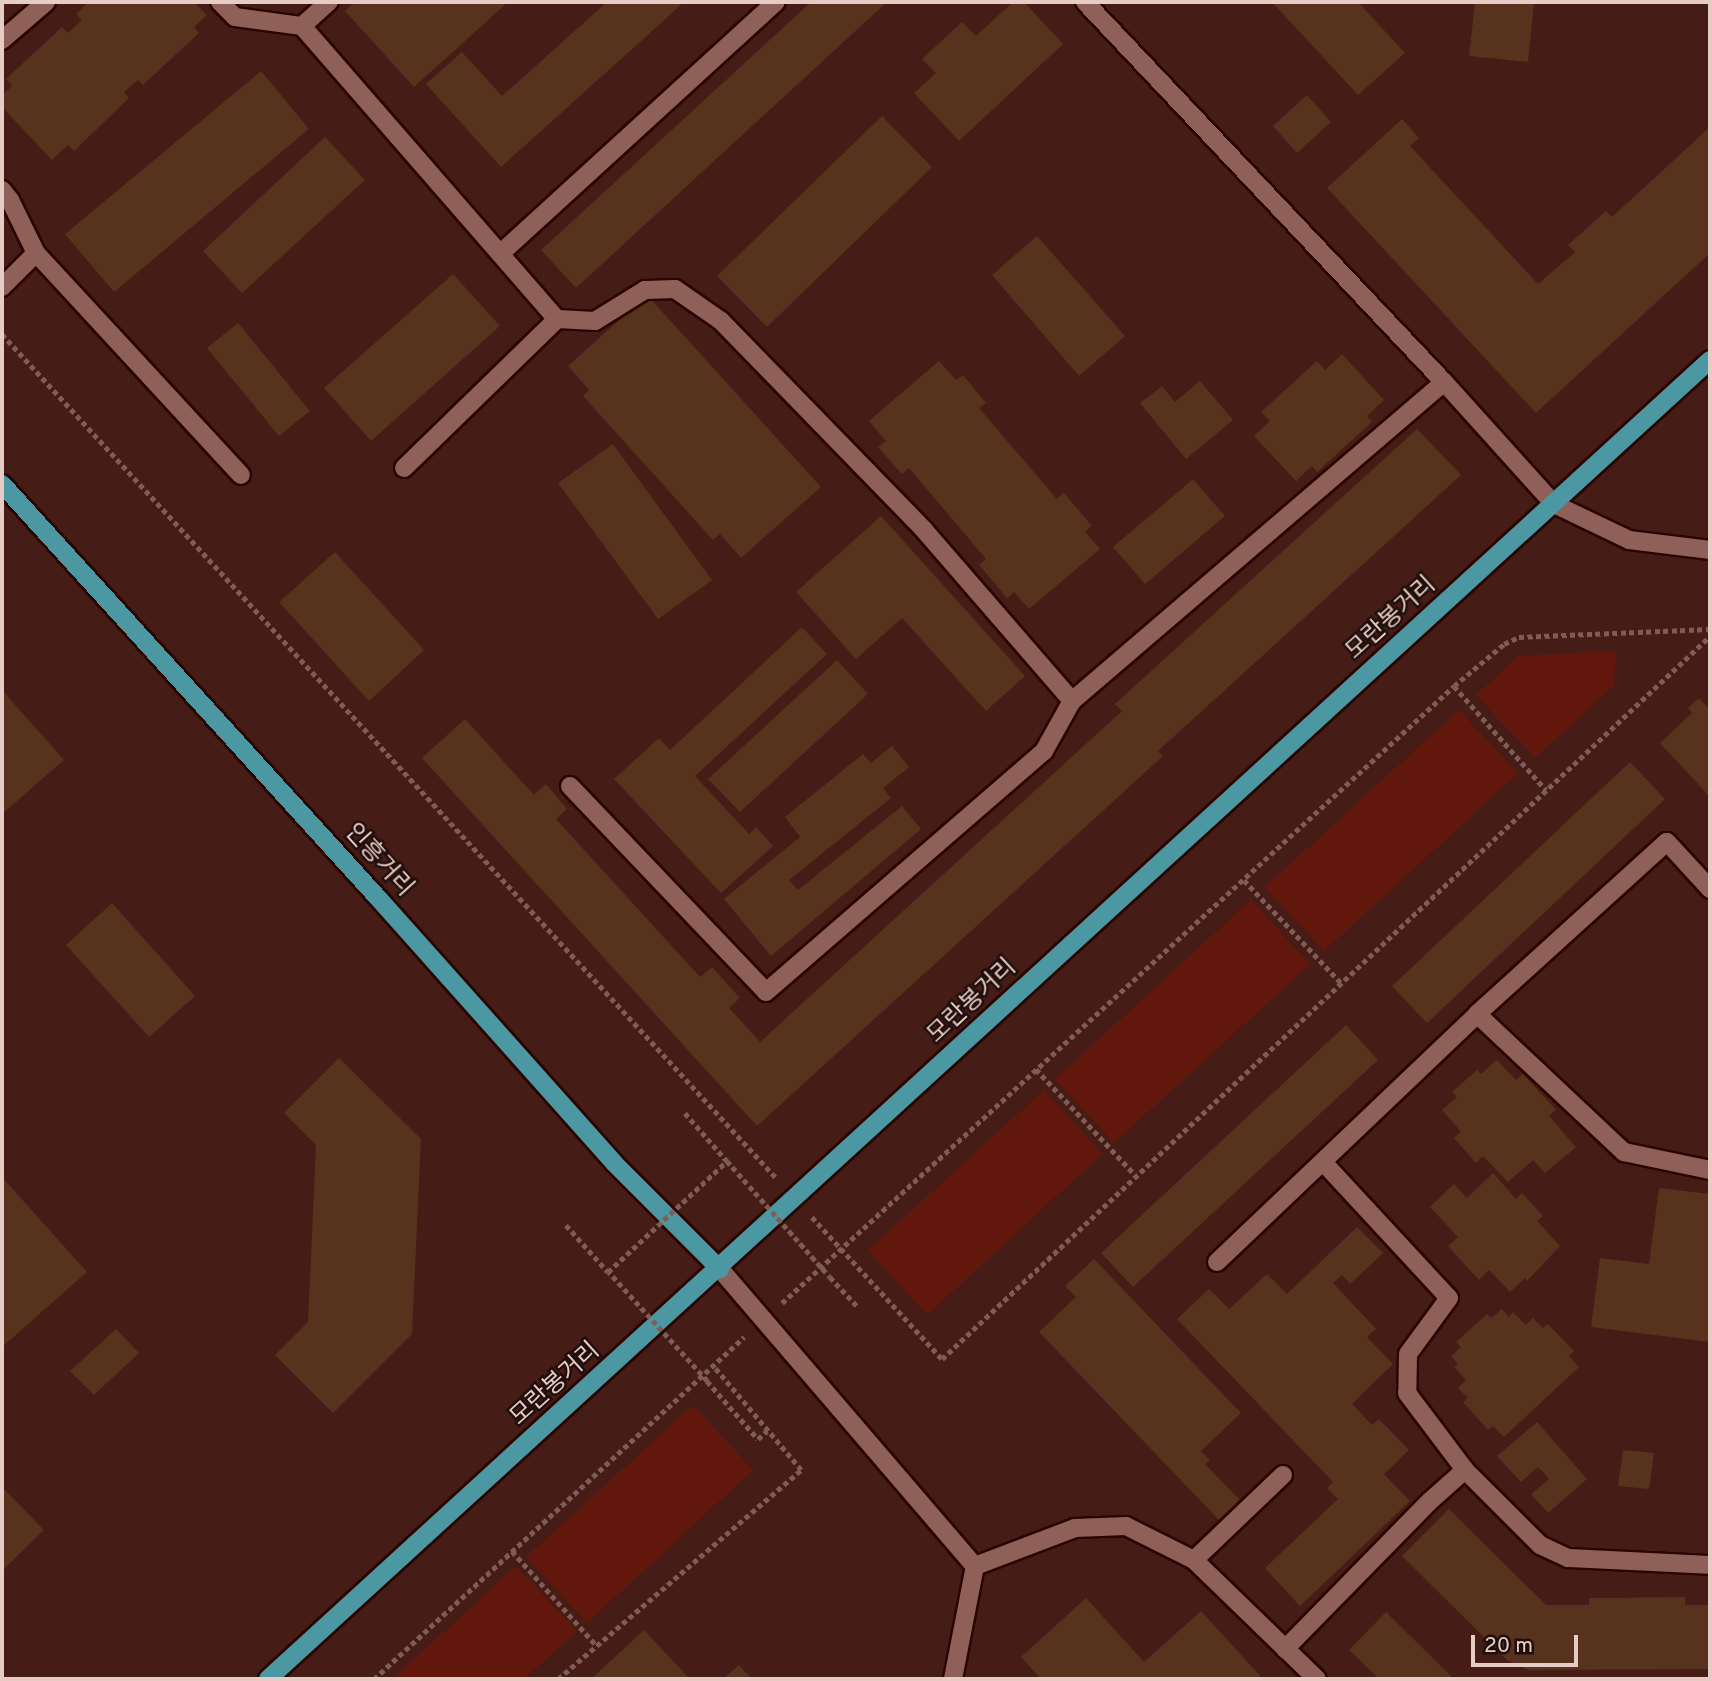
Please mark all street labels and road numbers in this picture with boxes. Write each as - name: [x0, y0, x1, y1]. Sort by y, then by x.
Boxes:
- street label: 모란봉거리: [1341, 571, 1443, 667]
- street label: 인흥거리: [338, 819, 418, 903]
- street label: 모란봉거리: [923, 954, 1023, 1050]
- street label: 모란봉거리: [505, 1337, 607, 1433]

